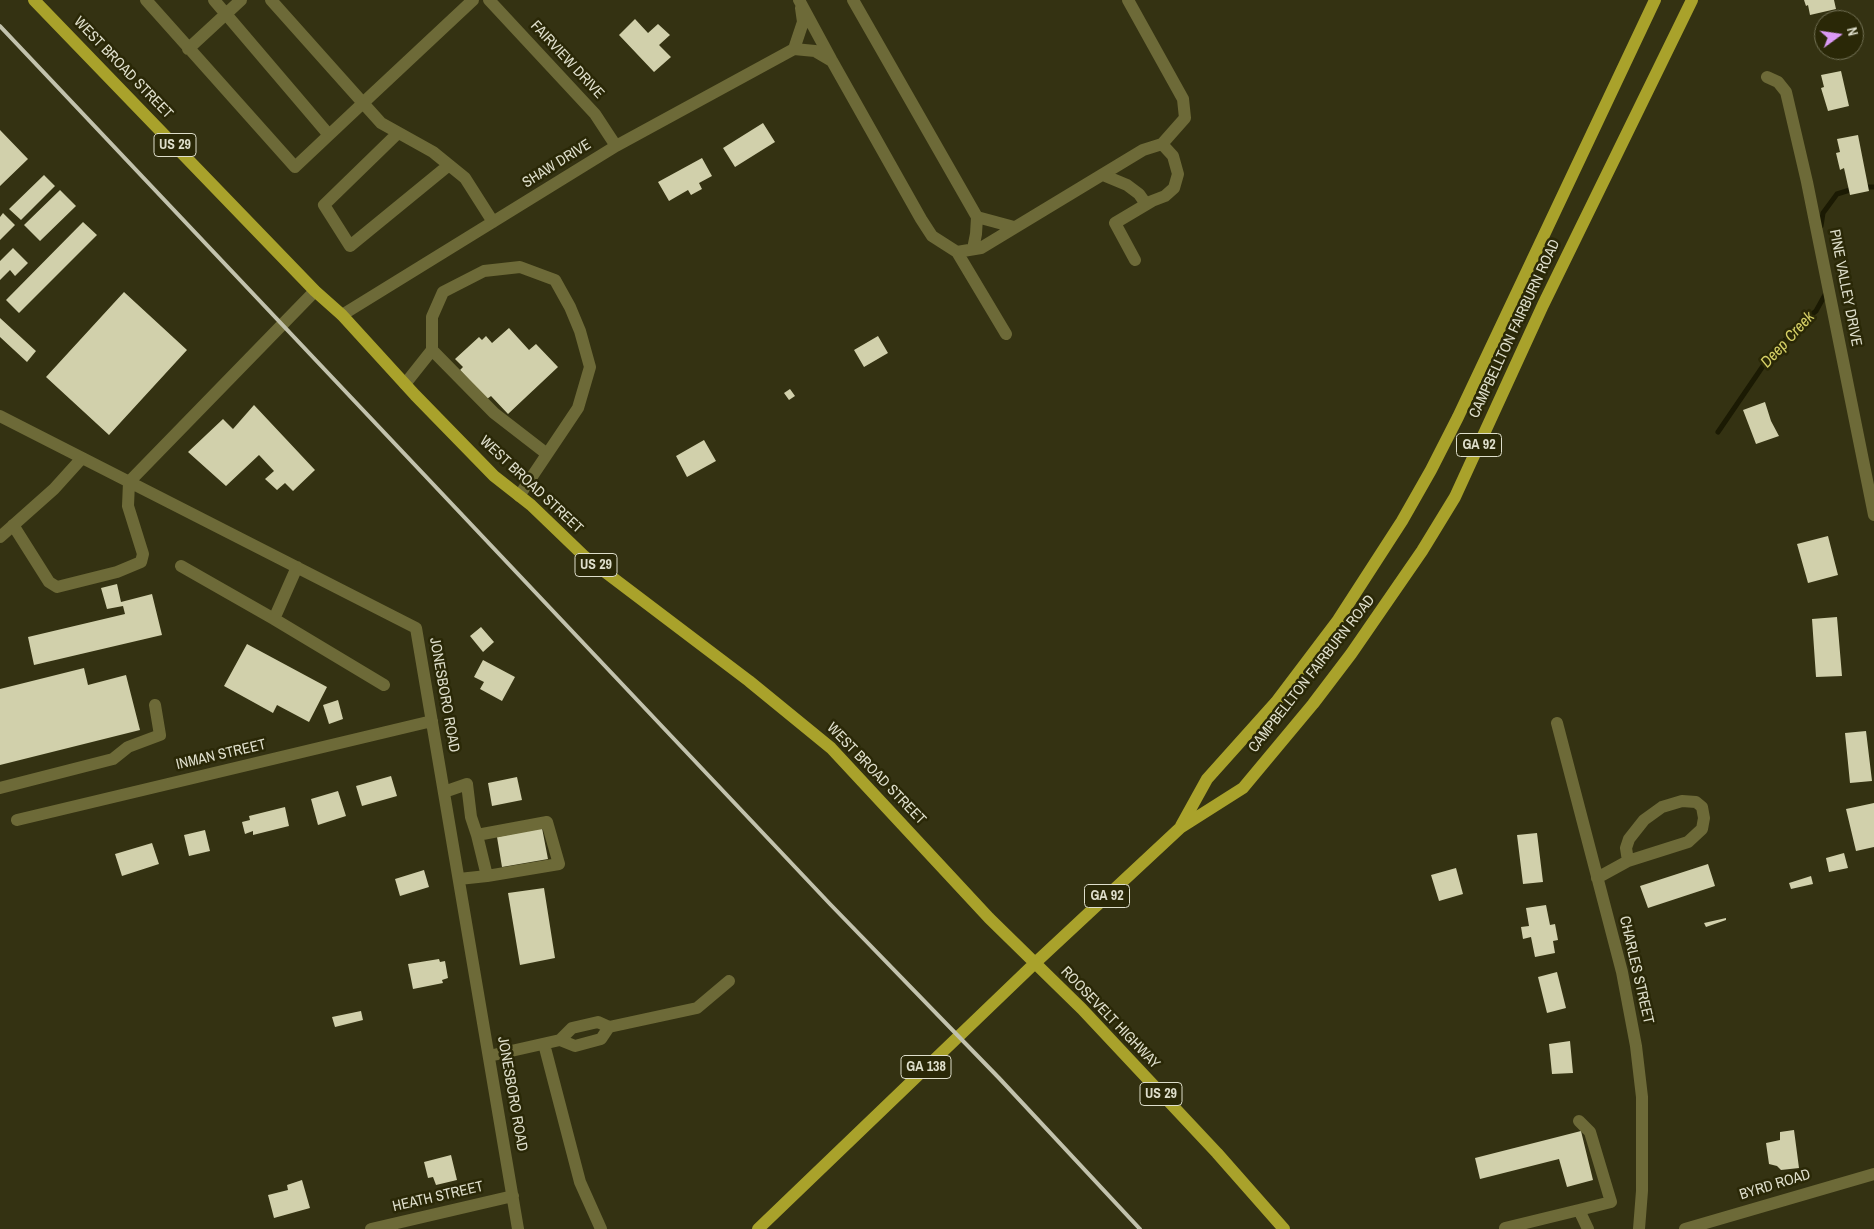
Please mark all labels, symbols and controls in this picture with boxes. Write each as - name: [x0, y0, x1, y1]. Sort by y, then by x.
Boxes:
- north arrow: [1814, 10, 1864, 60]
- street label: WEST BROAD STREET: [70, 13, 176, 123]
- street label: FAIRVIEW DRIVE: [526, 17, 608, 103]
- text: N: [1843, 25, 1862, 38]
- road number: US 29: [154, 134, 196, 156]
- street label: SHAW DRIVE: [519, 136, 595, 192]
- street label: PINE VALLEY DRIVE: [1825, 228, 1865, 348]
- street label: CAMPBELLTON FAIRBURN ROAD: [1466, 237, 1564, 421]
- water label: Deep Creek: [1757, 308, 1819, 372]
- street label: WEST BROAD STREET: [476, 433, 586, 537]
- road number: GA 92: [1456, 434, 1502, 456]
- road number: US 29: [575, 554, 617, 576]
- street label: CAMPBELLTON FAIRBURN ROAD: [1245, 592, 1379, 756]
- street label: JONESBORO ROAD: [425, 636, 463, 754]
- street label: WEST BROAD STREET: [823, 719, 929, 829]
- street label: INMAN STREET: [174, 736, 268, 774]
- road number: GA 92: [1084, 884, 1130, 908]
- street label: CHARLES STREET: [1615, 914, 1657, 1026]
- street label: ROOSEVELT HIGHWAY: [1057, 963, 1163, 1073]
- street label: JONESBORO ROAD: [493, 1035, 531, 1153]
- road number: GA 138: [901, 1056, 951, 1078]
- road number: US 29: [1140, 1082, 1182, 1106]
- street label: BYRD ROAD: [1737, 1166, 1813, 1204]
- street label: HEATH STREET: [391, 1178, 485, 1216]

